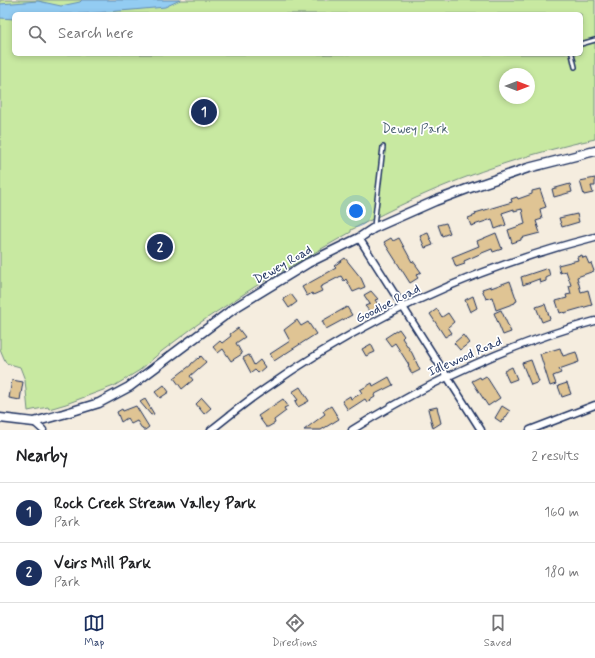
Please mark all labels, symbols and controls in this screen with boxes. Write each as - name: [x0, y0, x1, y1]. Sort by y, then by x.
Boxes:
- search box: [12, 12, 583, 56]
- icon: search: [26, 23, 48, 45]
- text: Search here: [58, 24, 134, 44]
- north arrow: [499, 68, 535, 104]
- pin: 1: [191, 97, 217, 127]
- park label: Dewey Park: [382, 121, 449, 138]
- your location: [346, 201, 366, 221]
- pin: 2: [147, 232, 173, 262]
- street label: Dewey Road: [251, 242, 315, 288]
- street label: Goodloe Road: [353, 280, 423, 328]
- street label: Idlewood Road: [425, 333, 505, 381]
- text: Nearby: [16, 445, 68, 467]
- text: 2 results: [532, 448, 579, 465]
- text: Rock Creek Stream Valley Park: [54, 494, 256, 514]
- text: 1: [26, 504, 32, 521]
- text: 160 m: [544, 504, 579, 521]
- text: Park: [54, 514, 80, 531]
- text: Veirs Mill Park: [54, 554, 151, 574]
- text: 2: [26, 564, 32, 581]
- text: 180 m: [544, 564, 579, 581]
- text: Park: [54, 574, 80, 591]
- tab: Map: [83, 612, 105, 650]
- tab: Directions: [272, 612, 317, 650]
- tab: Saved: [484, 612, 512, 650]

